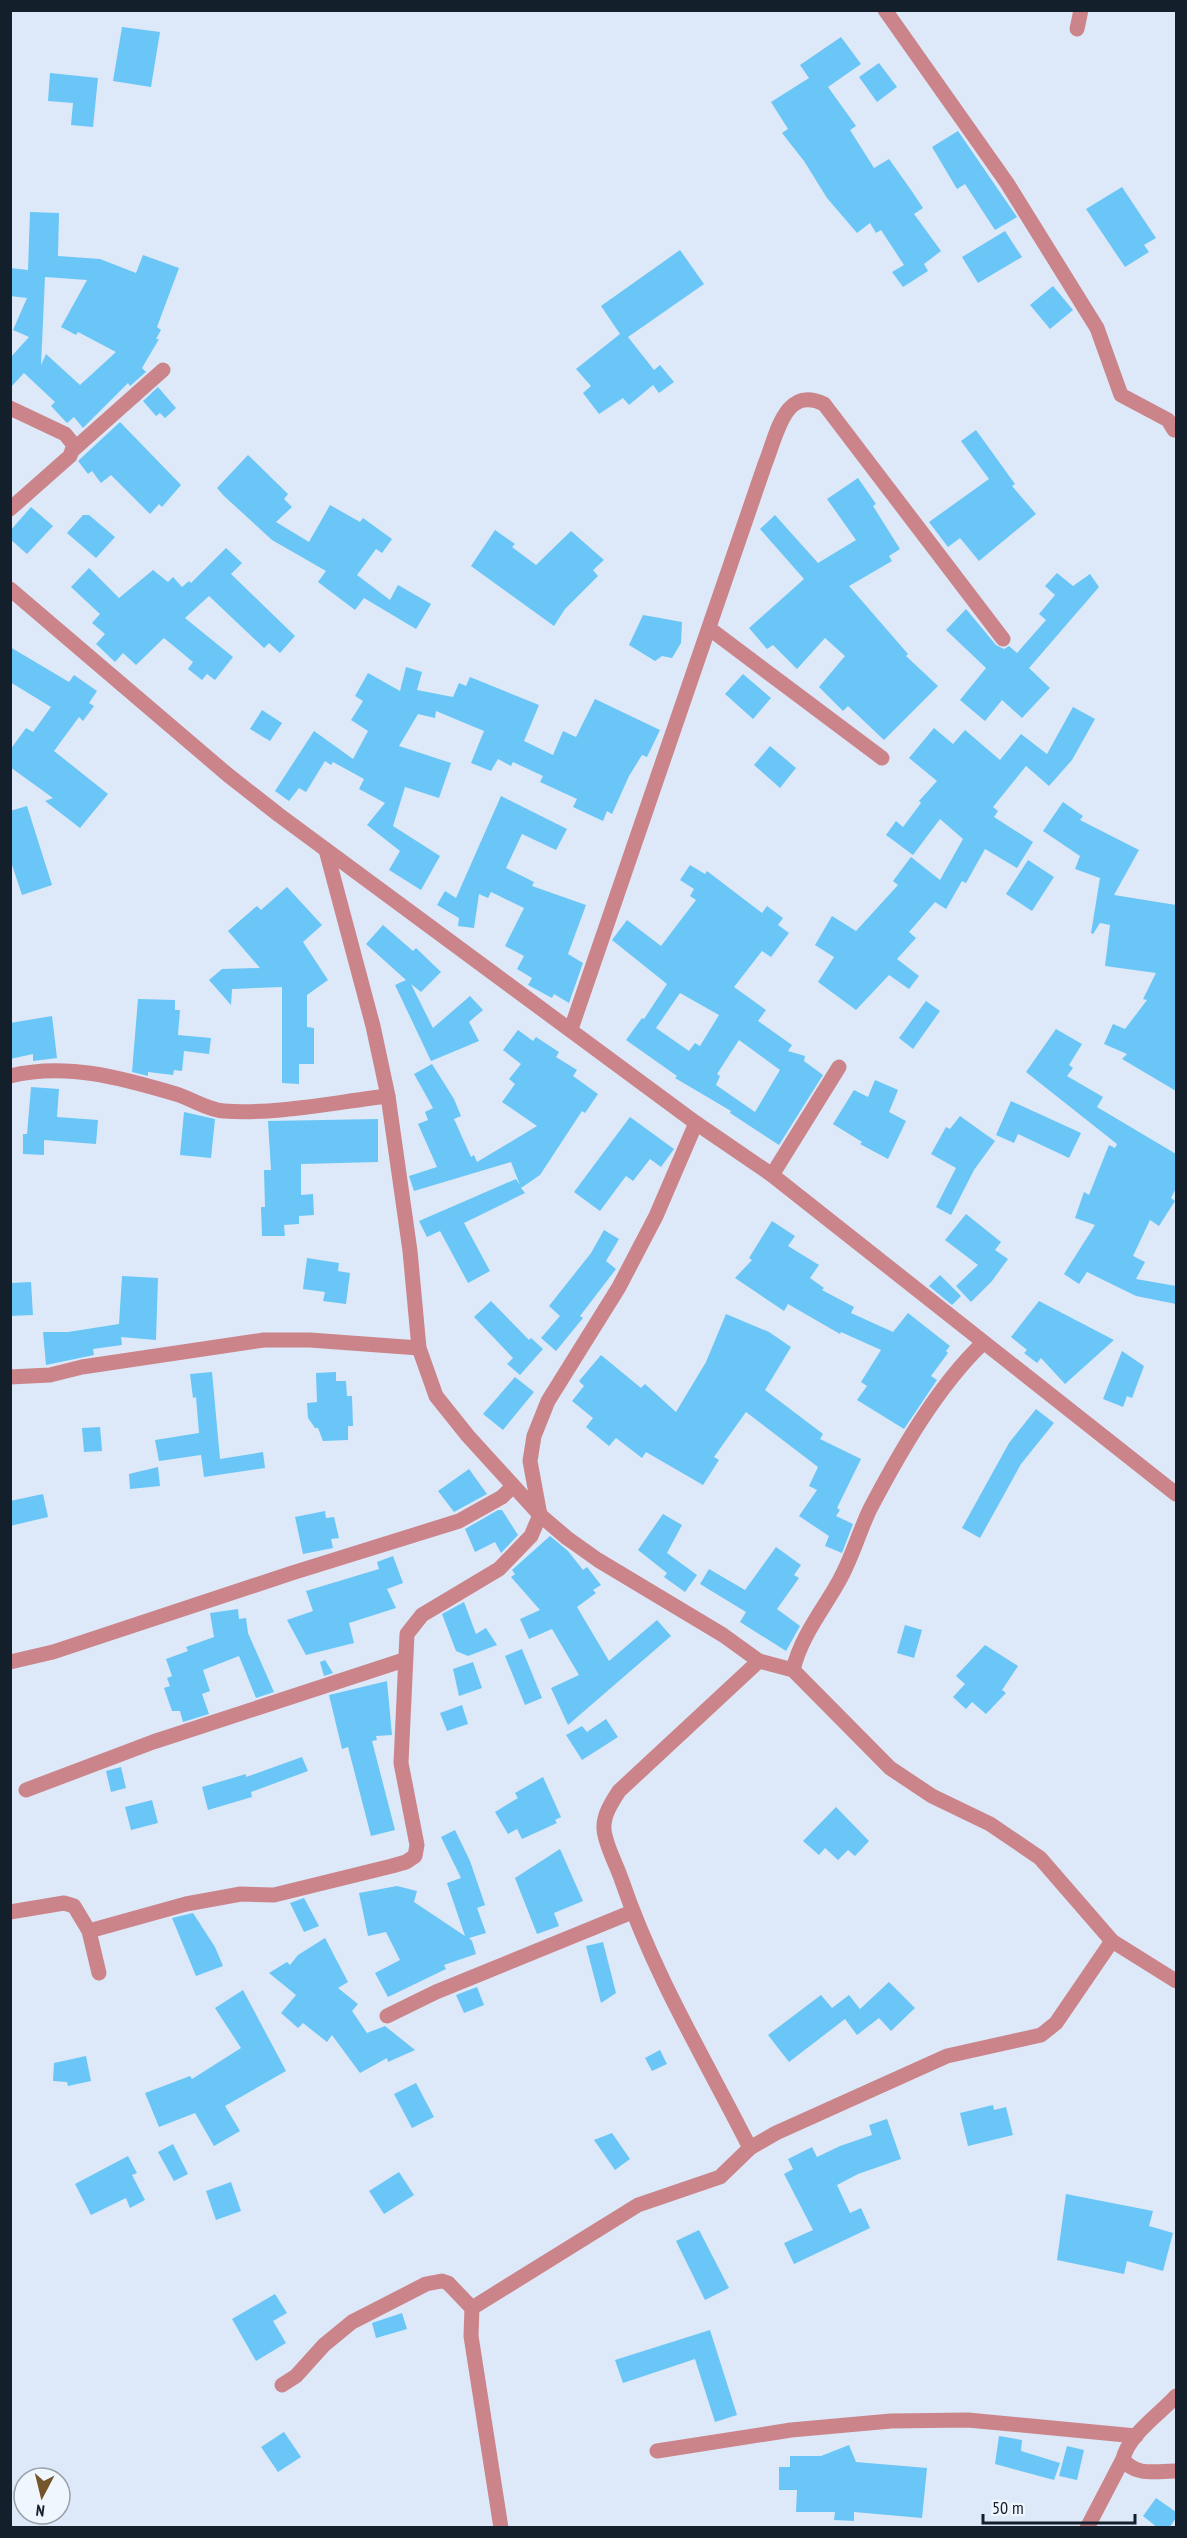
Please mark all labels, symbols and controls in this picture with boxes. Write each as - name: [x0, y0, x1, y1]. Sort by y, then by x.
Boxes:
- north arrow: [12, 2466, 72, 2526]
- scale bar: [983, 2487, 1134, 2525]
- text: 50 m: [992, 2496, 1024, 2519]
- text: N: [35, 2500, 46, 2521]

